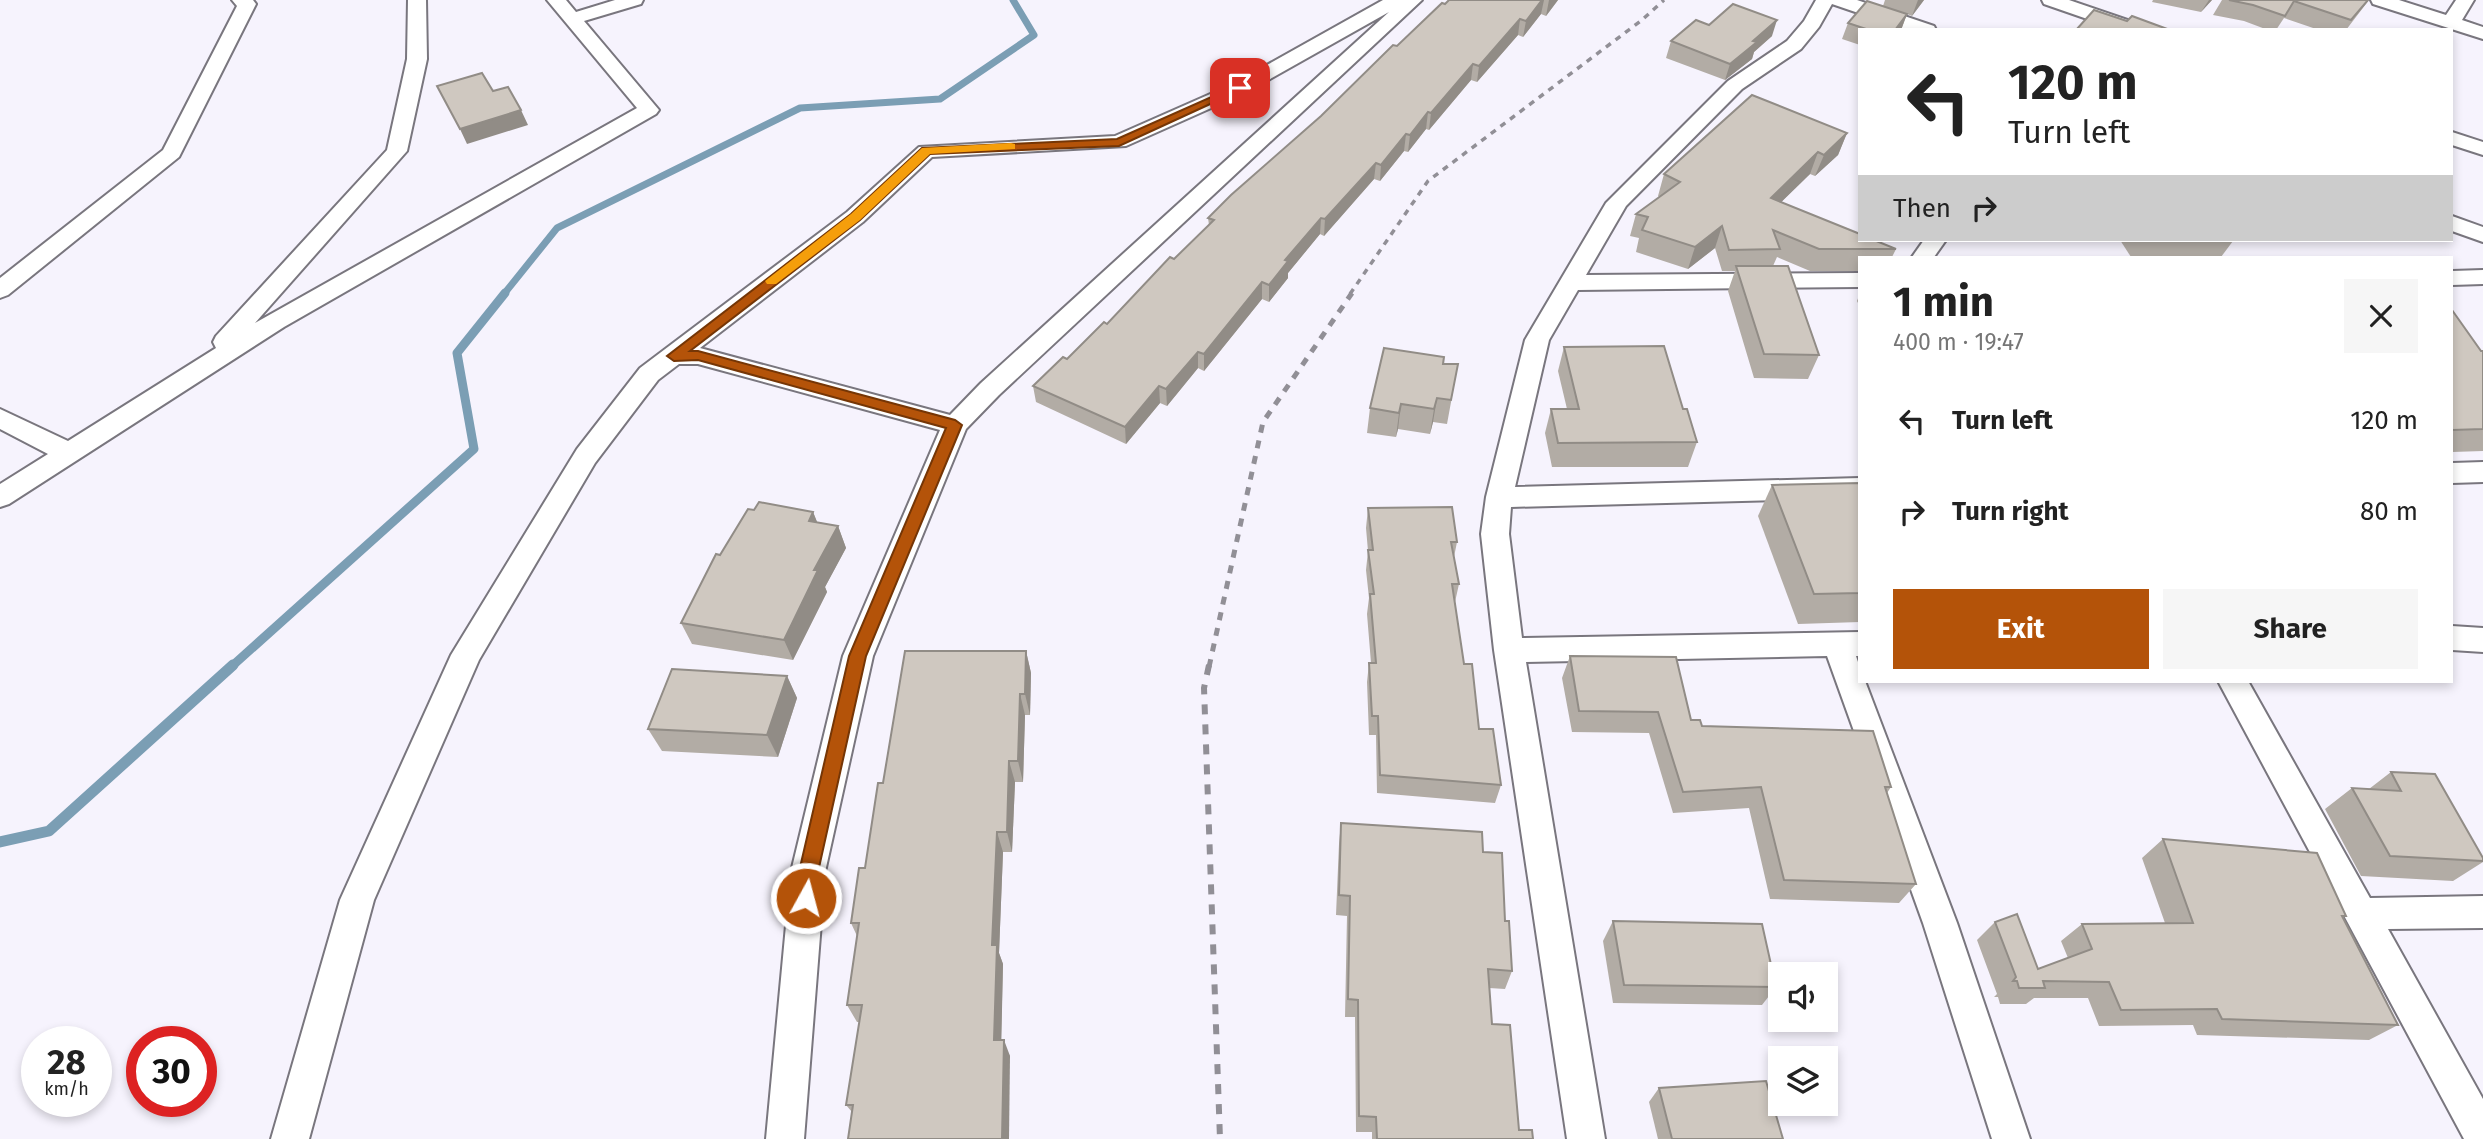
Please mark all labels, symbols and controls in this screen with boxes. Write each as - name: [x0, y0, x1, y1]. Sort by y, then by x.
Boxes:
- text: 120 m: [2008, 53, 2138, 112]
- icon: left: [1893, 56, 1984, 147]
- pin: [1210, 58, 1270, 118]
- icon: arrive: [1221, 69, 1259, 107]
- text: Turn left: [2008, 113, 2130, 151]
- icon: right: [1965, 189, 2003, 227]
- text: Then: [1893, 193, 1951, 224]
- text: 1 min: [1893, 277, 1994, 327]
- button: close: [2344, 279, 2418, 353]
- text: 400 m · 19:47: [1893, 328, 2024, 356]
- icon: left: [1893, 402, 1931, 440]
- text: Turn left: [1952, 405, 2053, 436]
- text: 120 m: [2350, 405, 2418, 436]
- icon: right: [1893, 493, 1931, 531]
- text: Turn right: [1952, 496, 2069, 527]
- text: 80 m: [2360, 496, 2418, 527]
- button: Exit: [1893, 589, 2149, 669]
- button: Share: [2163, 589, 2418, 669]
- position arrow: [769, 861, 843, 935]
- map controls: [1768, 962, 1838, 1116]
- button: sound: [1768, 962, 1838, 1032]
- speed limit sign: 30: [126, 1026, 217, 1117]
- text: 28: [47, 1041, 86, 1083]
- button: layers: [1768, 1046, 1838, 1116]
- text: km/h: [44, 1078, 89, 1100]

